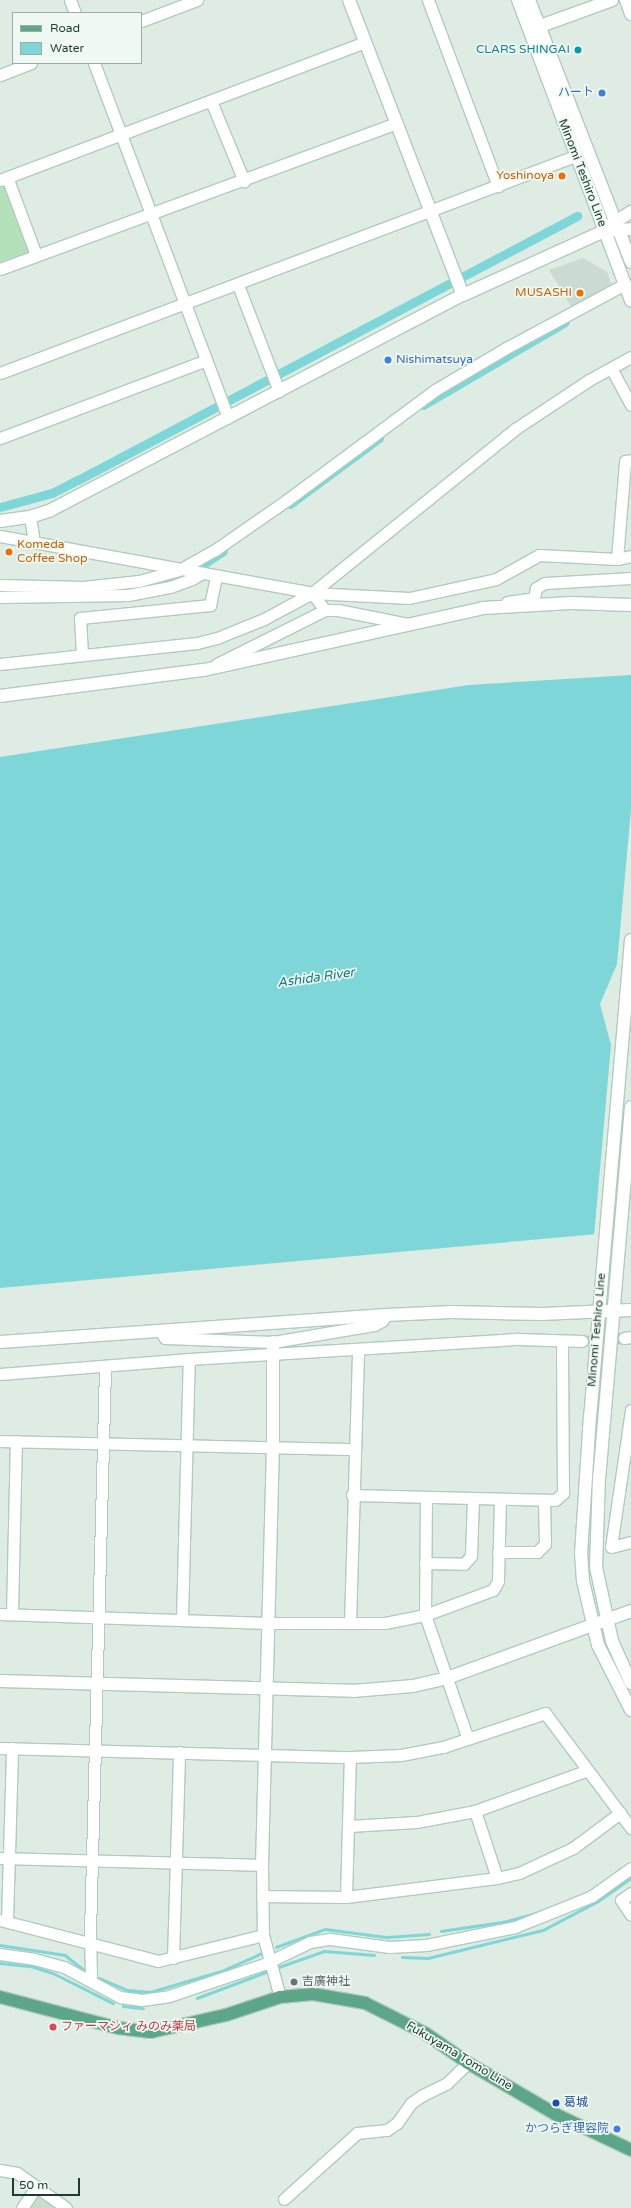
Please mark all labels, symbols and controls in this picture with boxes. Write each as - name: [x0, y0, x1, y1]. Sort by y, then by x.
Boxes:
- legend: [12, 12, 142, 64]
- text: Road: [50, 21, 80, 35]
- text: Water: [50, 41, 84, 55]
- place label: CLARS SHINGAI: [476, 43, 570, 57]
- marker: CLARS SHINGAI: [573, 45, 583, 55]
- place label: ハート: [558, 86, 594, 100]
- marker: ハート: [597, 88, 607, 98]
- street label: Minomi Teshiro Line: [555, 117, 609, 229]
- place label: Yoshinoya: [496, 169, 554, 183]
- marker: Yoshinoya: [557, 171, 567, 181]
- place label: MUSASHI: [515, 286, 572, 300]
- marker: MUSASHI: [575, 288, 585, 298]
- place label: Nishimatsuya: [396, 353, 473, 367]
- marker: Nishimatsuya: [383, 355, 393, 365]
- place label: Komeda Coffee Shop: [17, 538, 87, 566]
- marker: Komeda Coffee Shop: [4, 547, 14, 557]
- water label: Ashida River: [276, 965, 356, 991]
- street label: Minomi Teshiro Line: [585, 1272, 609, 1388]
- place label: 吉廣神社: [302, 1975, 350, 1989]
- marker: 吉廣神社: [289, 1977, 299, 1987]
- street label: Fukuyama Tomo Line: [403, 2019, 515, 2093]
- place label: ファーマシィ みのみ薬局: [61, 2020, 196, 2034]
- marker: ファーマシィ みのみ薬局: [48, 2022, 58, 2032]
- place label: 葛城: [564, 2096, 588, 2110]
- marker: 葛城: [551, 2098, 561, 2108]
- place label: かつらぎ理容院: [525, 2122, 609, 2136]
- marker: かつらぎ理容院: [612, 2124, 622, 2134]
- scale bar: [14, 2170, 82, 2196]
- text: 50 m: [19, 2178, 48, 2192]

